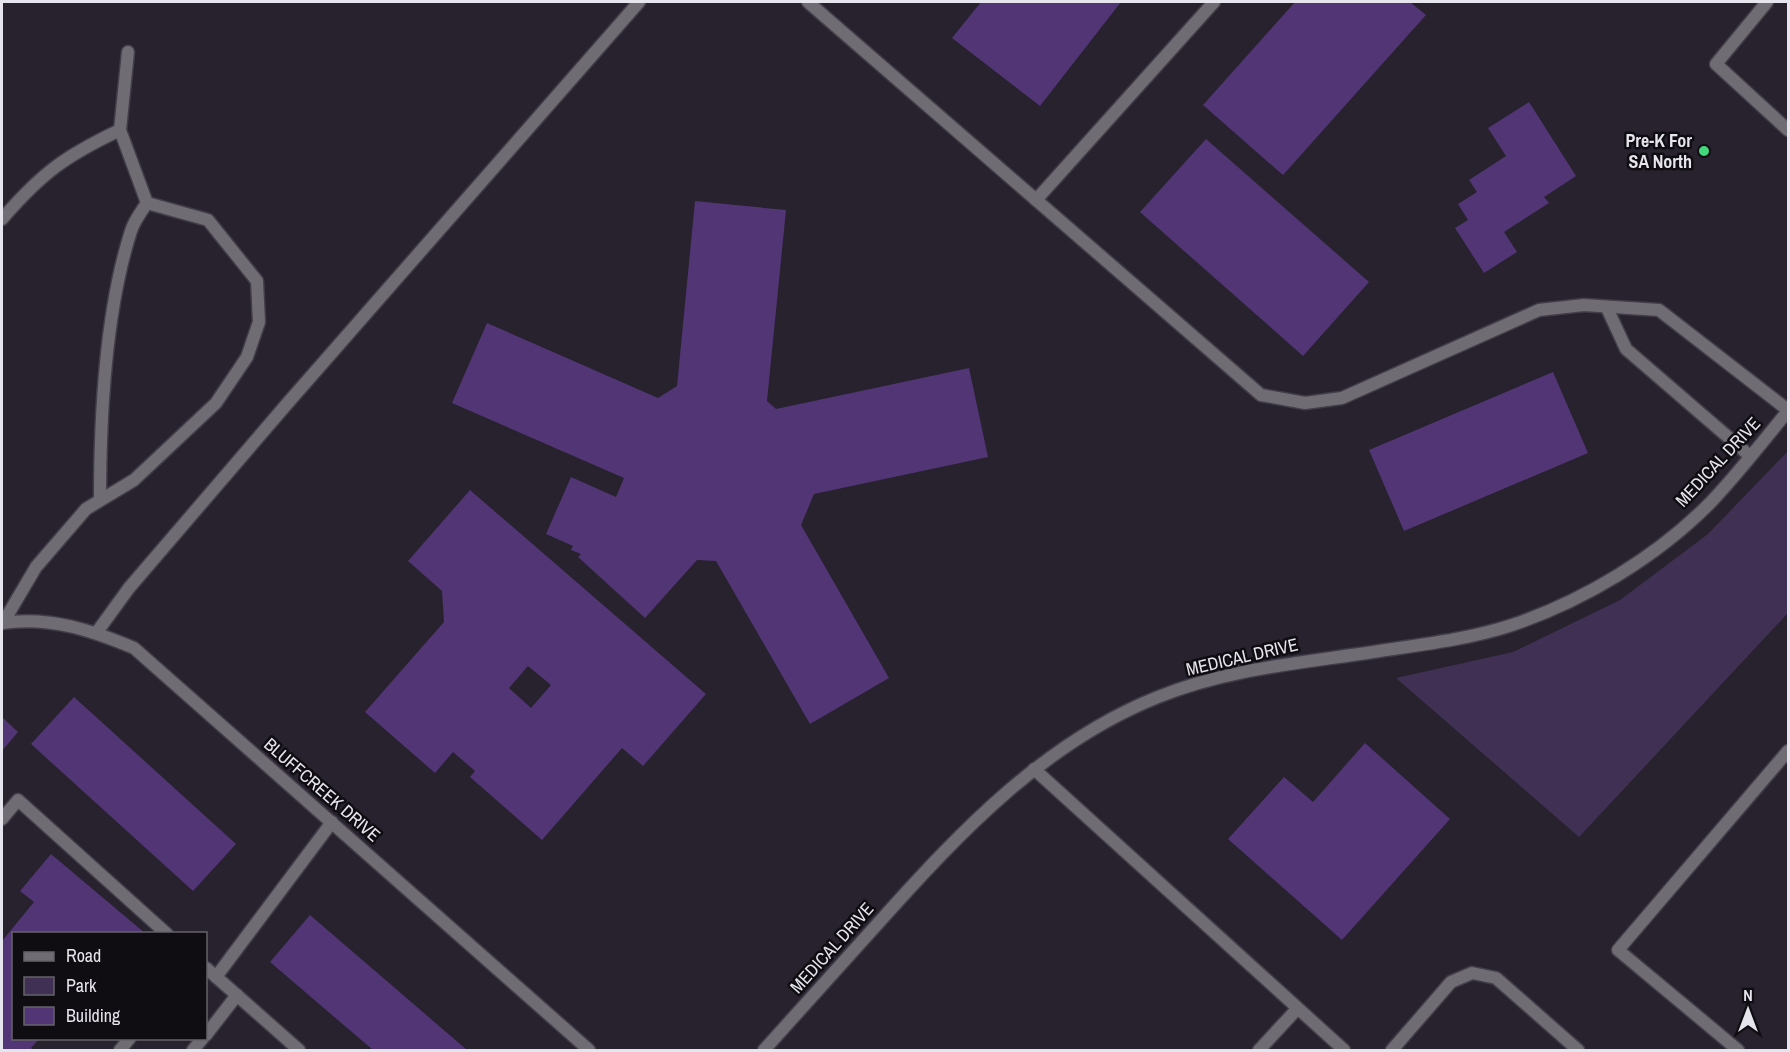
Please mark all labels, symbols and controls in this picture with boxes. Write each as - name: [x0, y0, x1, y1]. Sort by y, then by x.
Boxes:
- place label: Pre-K For SA North: [1625, 128, 1692, 174]
- marker: Pre-K For SA North: [1697, 144, 1711, 158]
- street label: MEDICAL DRIVE: [1670, 411, 1766, 512]
- street label: MEDICAL DRIVE: [1183, 631, 1300, 682]
- street label: BLUFFCREEK DRIVE: [259, 732, 386, 847]
- street label: MEDICAL DRIVE: [784, 897, 879, 998]
- legend: [12, 932, 207, 1040]
- text: Road: [66, 943, 101, 968]
- text: Park: [66, 973, 97, 998]
- north arrow: [1718, 980, 1778, 1040]
- text: N: [1743, 984, 1753, 1006]
- text: Building: [66, 1003, 121, 1028]

